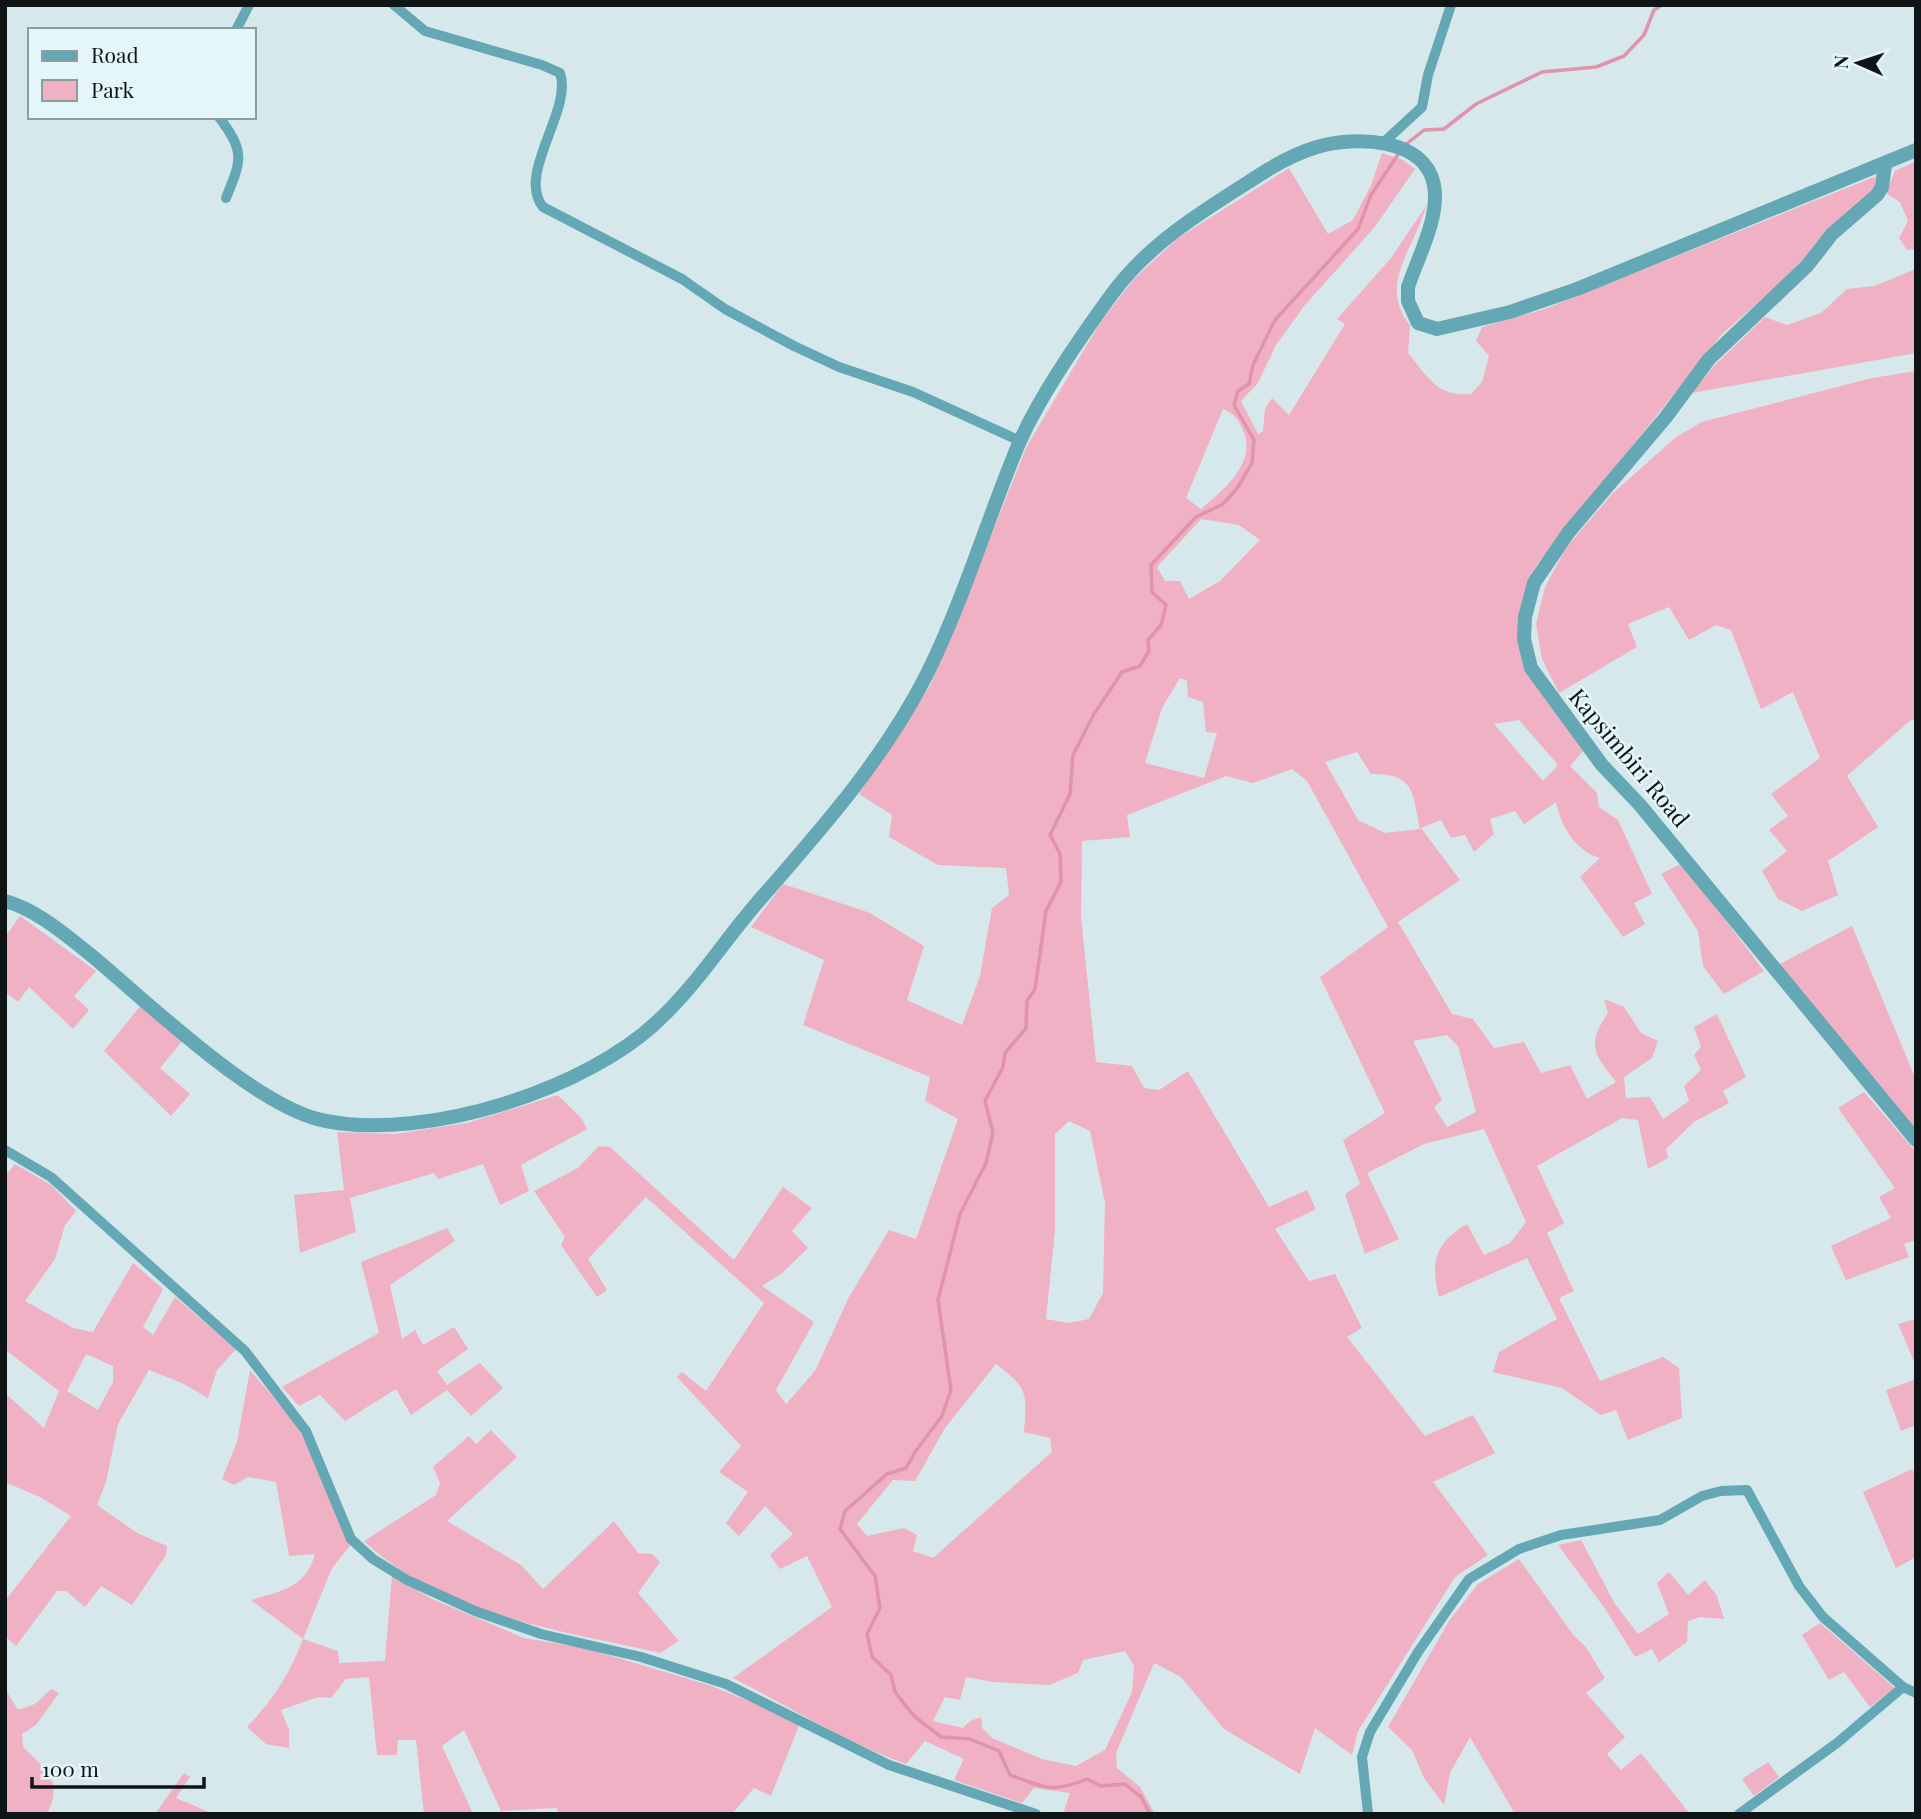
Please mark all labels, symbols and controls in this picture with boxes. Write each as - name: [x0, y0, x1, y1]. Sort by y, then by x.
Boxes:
- legend: [28, 28, 256, 119]
- north arrow: [1823, 28, 1893, 98]
- text: Road: [91, 40, 139, 68]
- text: N: [1827, 54, 1853, 70]
- text: Park: [91, 75, 135, 103]
- street label: Kapsimbiri Road: [1563, 681, 1697, 833]
- scale bar: [32, 1745, 203, 1789]
- text: 100 m: [42, 1754, 99, 1782]

